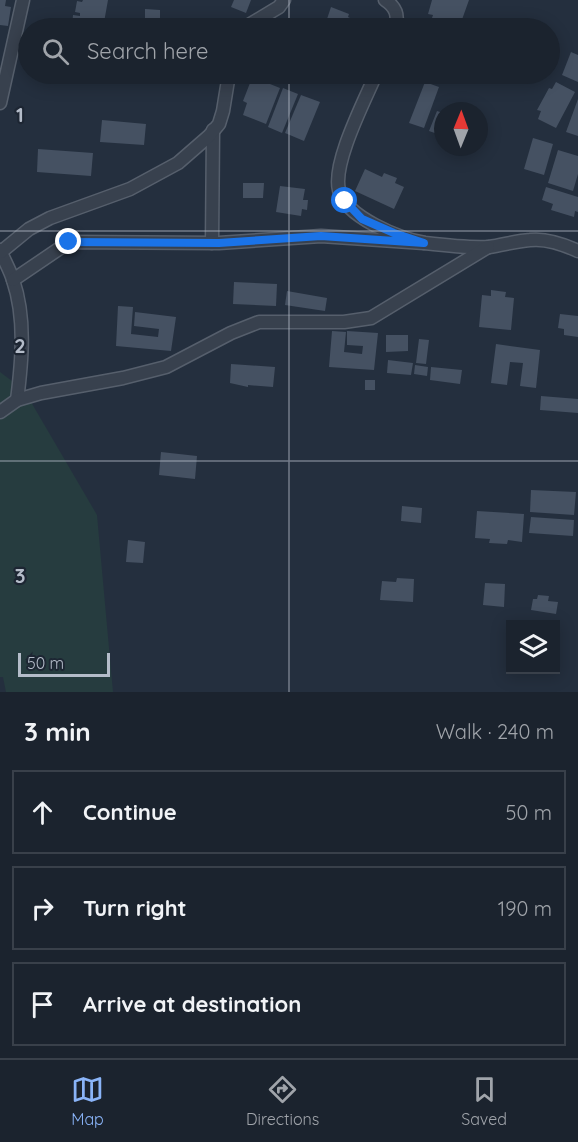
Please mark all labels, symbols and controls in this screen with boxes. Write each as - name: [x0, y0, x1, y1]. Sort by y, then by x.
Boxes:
- search box: [18, 18, 560, 84]
- icon: search: [39, 35, 72, 68]
- text: Search here: [87, 37, 208, 65]
- text: 1: [16, 102, 24, 127]
- north arrow: [434, 102, 488, 156]
- route start: [331, 187, 357, 213]
- route end: [55, 228, 81, 254]
- text: 2: [14, 333, 26, 358]
- text: 3: [15, 563, 25, 588]
- map controls: [506, 620, 560, 674]
- button: layers: [506, 620, 560, 674]
- scale bar: [18, 650, 110, 678]
- text: 50 m: [27, 653, 64, 673]
- text: 3 min: [24, 715, 91, 748]
- text: Walk · 240 m: [436, 719, 554, 744]
- icon: ahead: [26, 796, 59, 829]
- text: Continue: [83, 798, 177, 826]
- text: 50 m: [506, 800, 552, 825]
- icon: right: [26, 892, 59, 925]
- text: Turn right: [83, 894, 187, 922]
- text: 190 m: [498, 896, 552, 921]
- icon: arrive: [26, 988, 59, 1021]
- text: Arrive at destination: [83, 990, 301, 1018]
- tab: Map: [71, 1073, 104, 1129]
- tab: Directions: [246, 1073, 319, 1129]
- tab: Saved: [461, 1073, 507, 1129]

